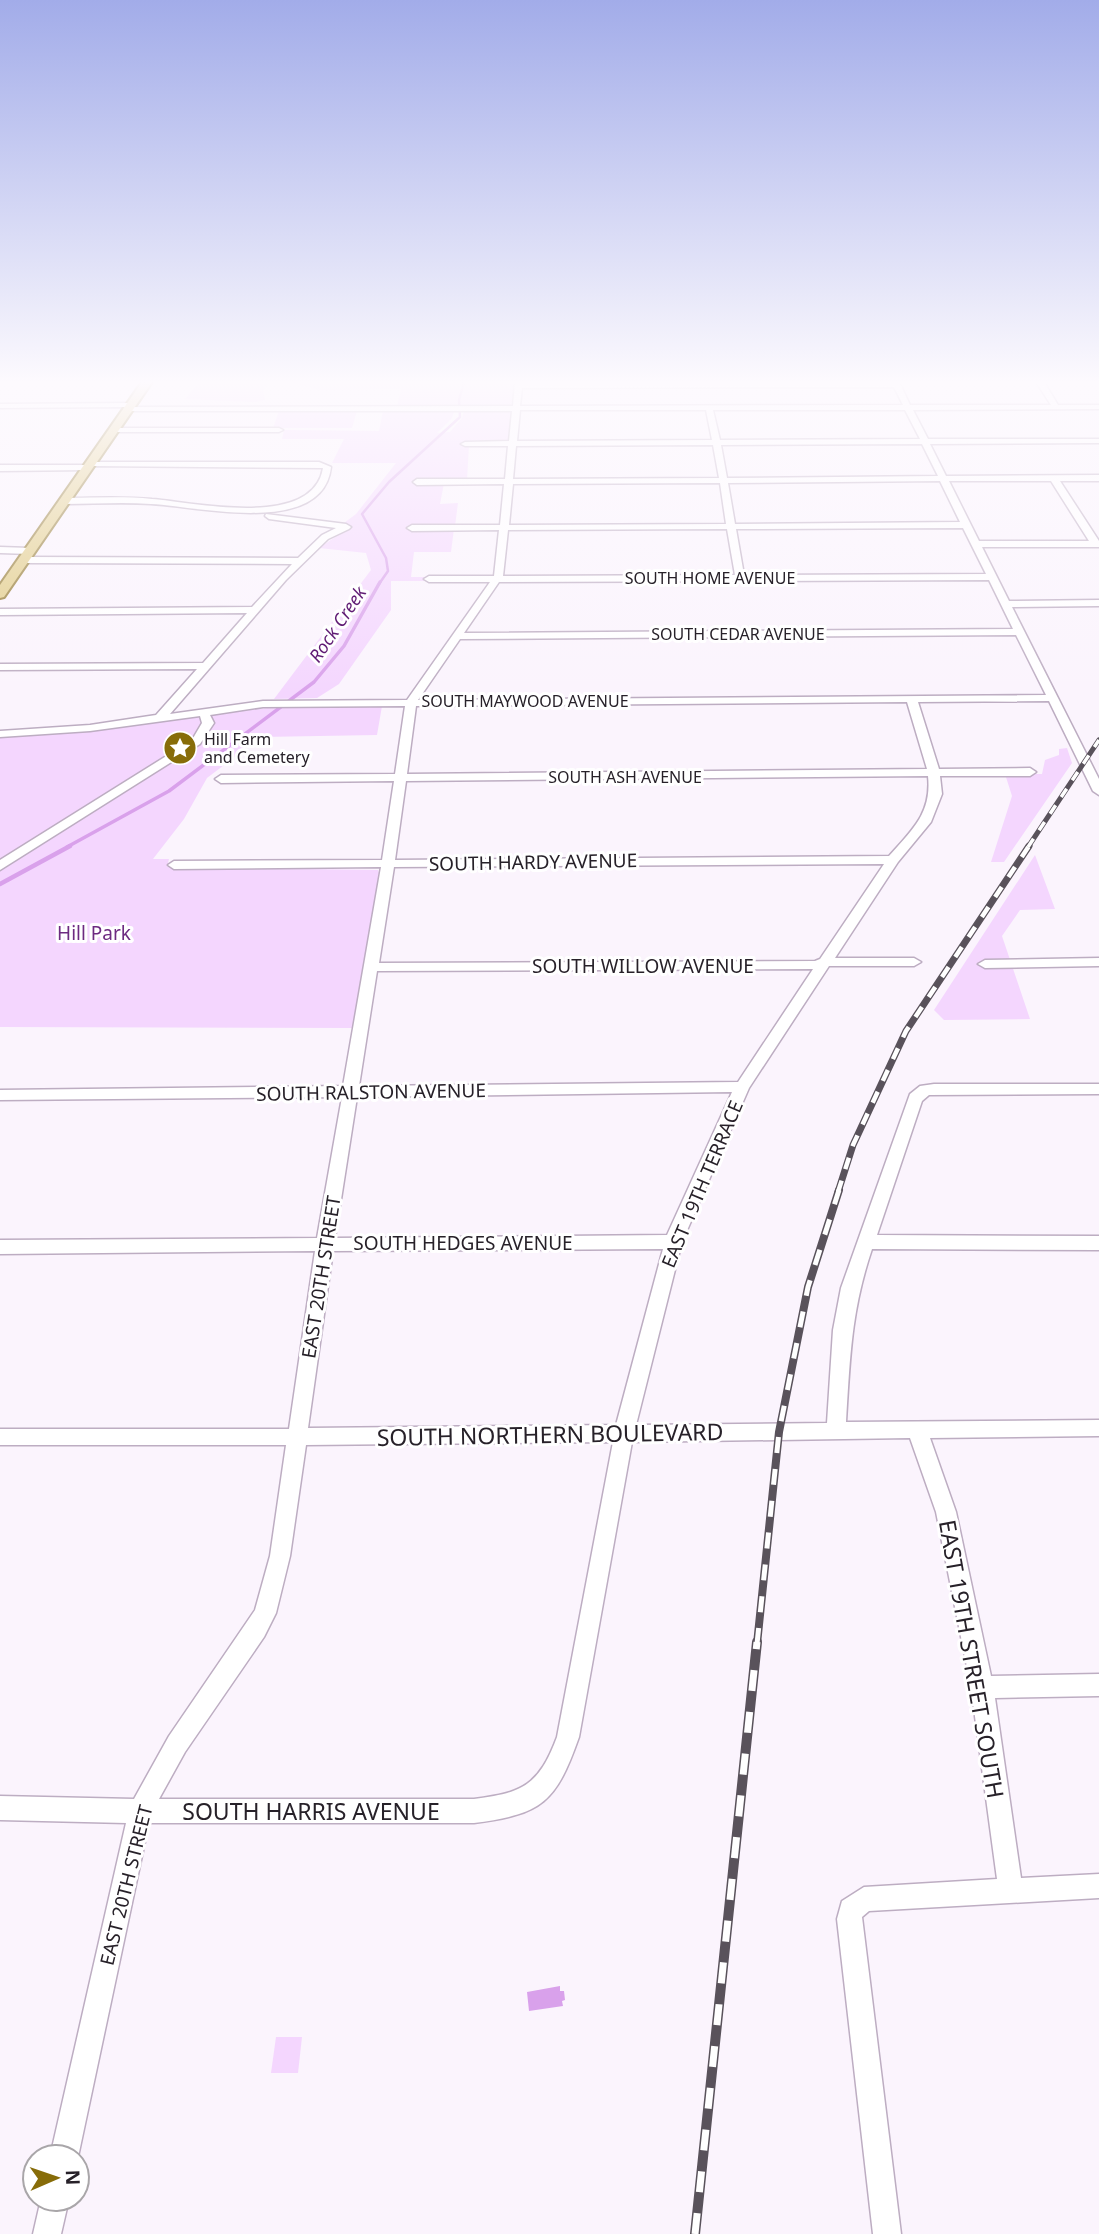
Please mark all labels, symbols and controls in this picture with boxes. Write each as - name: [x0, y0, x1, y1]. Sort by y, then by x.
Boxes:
- street label: SOUTH HOME AVENUE: [625, 567, 795, 589]
- water label: Rock Creek: [303, 581, 372, 667]
- street label: SOUTH CEDAR AVENUE: [651, 623, 825, 645]
- street label: SOUTH MAYWOOD AVENUE: [421, 690, 629, 712]
- place label: Hill Farm and Cemetery: [204, 728, 310, 768]
- place icon: Hill Farm and Cemetery: [161, 729, 199, 767]
- street label: SOUTH ASH AVENUE: [548, 766, 702, 788]
- street label: SOUTH HARDY AVENUE: [429, 847, 637, 877]
- park label: Hill Park: [57, 920, 131, 946]
- street label: SOUTH WILLOW AVENUE: [532, 953, 754, 979]
- street label: SOUTH RALSTON AVENUE: [256, 1077, 486, 1107]
- street label: EAST 19TH TERRACE: [655, 1097, 749, 1271]
- street label: EAST 20TH STREET: [295, 1193, 347, 1360]
- street label: SOUTH HEDGES AVENUE: [353, 1230, 573, 1256]
- street label: SOUTH NORTHERN BOULEVARD: [376, 1415, 724, 1453]
- street label: EAST 19TH STREET SOUTH: [932, 1517, 1012, 1801]
- street label: SOUTH HARRIS AVENUE: [182, 1795, 440, 1827]
- street label: EAST 20TH STREET: [93, 1802, 159, 1968]
- north arrow: [21, 2143, 91, 2213]
- text: N: [60, 2169, 86, 2186]

